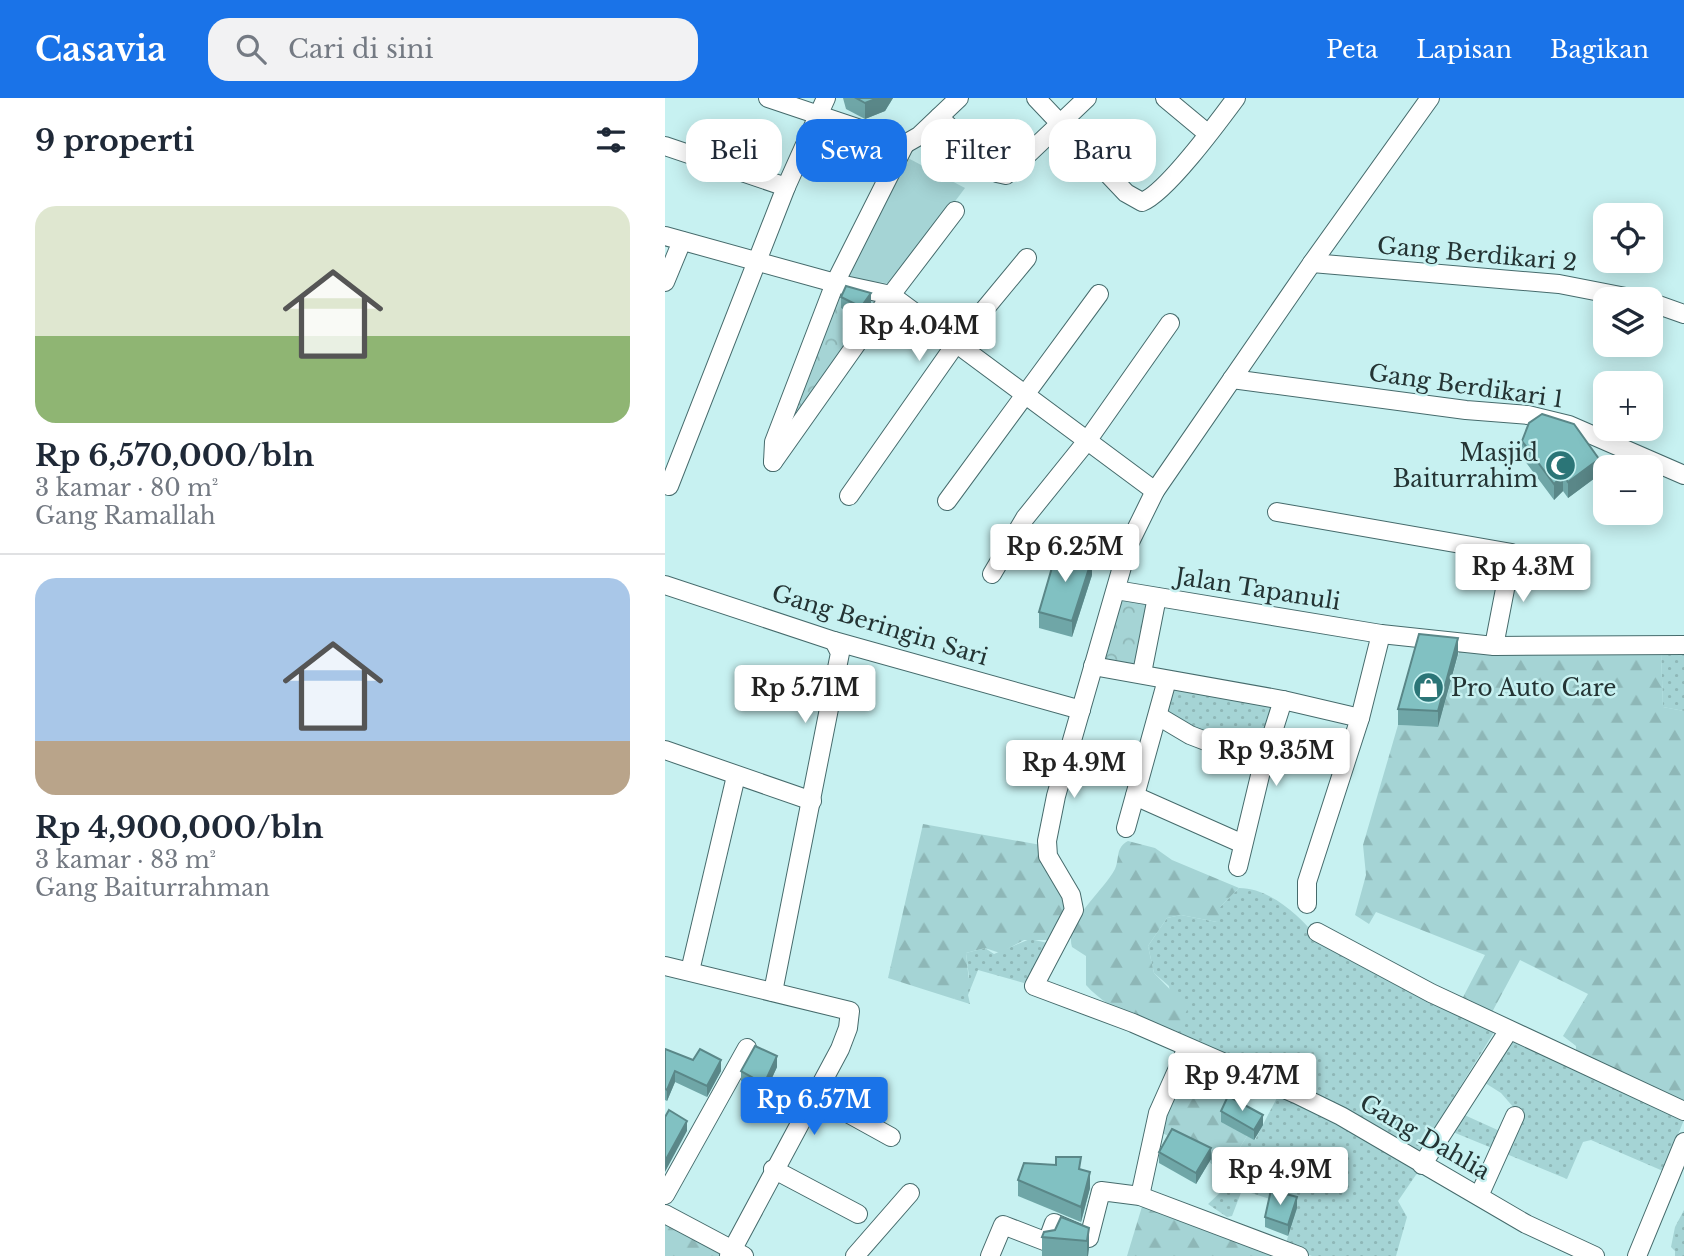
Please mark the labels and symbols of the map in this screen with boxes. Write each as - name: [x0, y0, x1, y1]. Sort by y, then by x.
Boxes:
- street label: Gang Berdikari 2: [1376, 231, 1578, 277]
- pin: Rp 4.04M: [847, 303, 991, 363]
- street label: Gang Berdikari 1: [1367, 358, 1565, 414]
- place label: Masjid Baiturrahim: [1393, 439, 1538, 493]
- mosque icon: Masjid Baiturrahim: [1544, 449, 1578, 483]
- pin: Rp 6.25M: [993, 524, 1137, 584]
- pin: Rp 4.3M: [1458, 545, 1588, 604]
- street label: Jalan Tapanuli: [1170, 562, 1343, 616]
- street label: Gang Beringin Sari: [768, 579, 992, 671]
- pin: Rp 5.71M: [733, 666, 877, 725]
- shop icon: Pro Auto Care: [1411, 671, 1445, 705]
- place label: Pro Auto Care: [1451, 674, 1617, 702]
- pin: Rp 9.35M: [1204, 728, 1348, 788]
- pin: Rp 4.9M: [1009, 740, 1139, 800]
- pin: Rp 9.47M: [1170, 1054, 1314, 1113]
- pin: Rp 6.57M: [742, 1077, 886, 1137]
- street label: Gang Dahlia: [1355, 1088, 1495, 1186]
- pin: Rp 4.9M: [1215, 1148, 1345, 1207]

